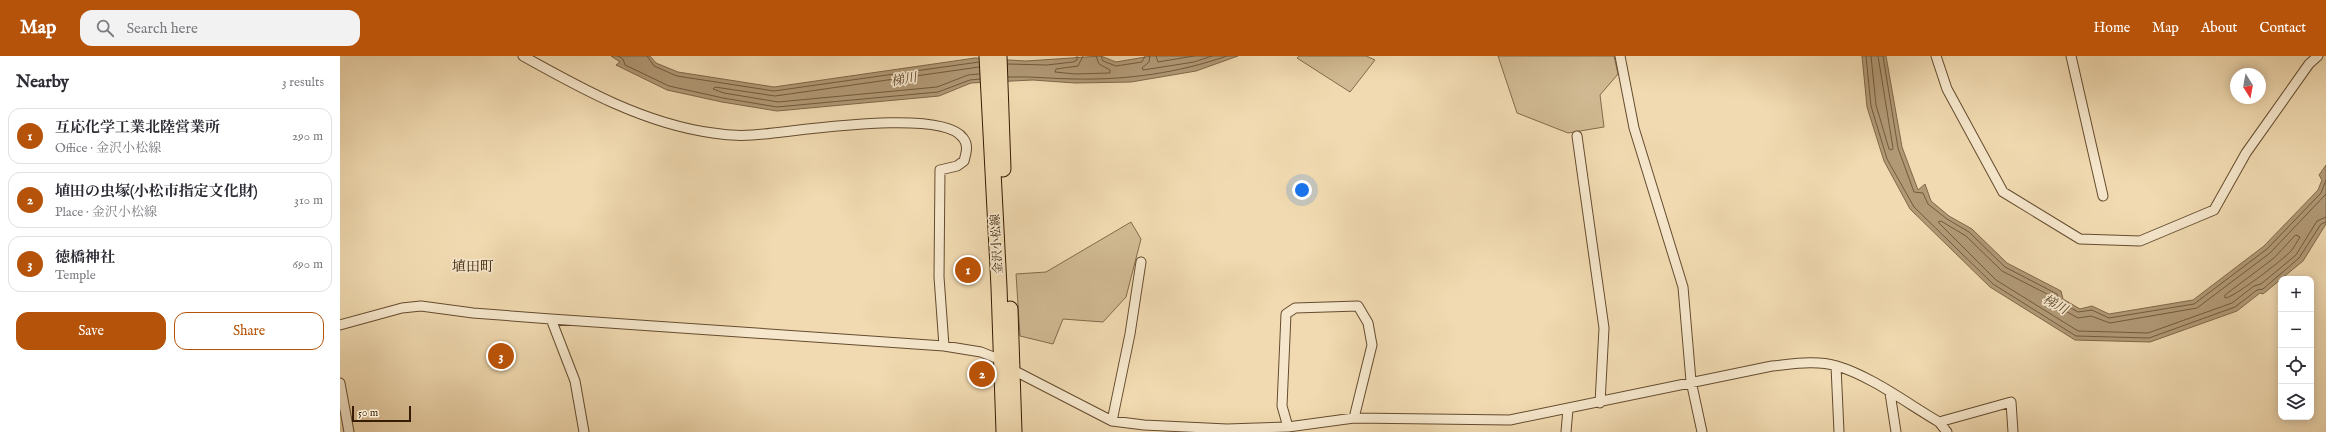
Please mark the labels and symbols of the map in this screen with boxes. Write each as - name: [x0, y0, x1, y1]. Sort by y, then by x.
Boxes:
- north arrow: [2230, 68, 2266, 104]
- water label: 梯川: [890, 69, 920, 91]
- your location: [1292, 180, 1312, 200]
- street label: 金沢小松線: [988, 214, 1006, 274]
- pin: 1: [955, 255, 981, 285]
- district label: 埴田町: [452, 258, 494, 276]
- water label: 梯川: [2040, 291, 2072, 320]
- pin: 3: [488, 341, 514, 371]
- pin: 2: [969, 359, 995, 389]
- scale bar: [352, 404, 411, 423]

